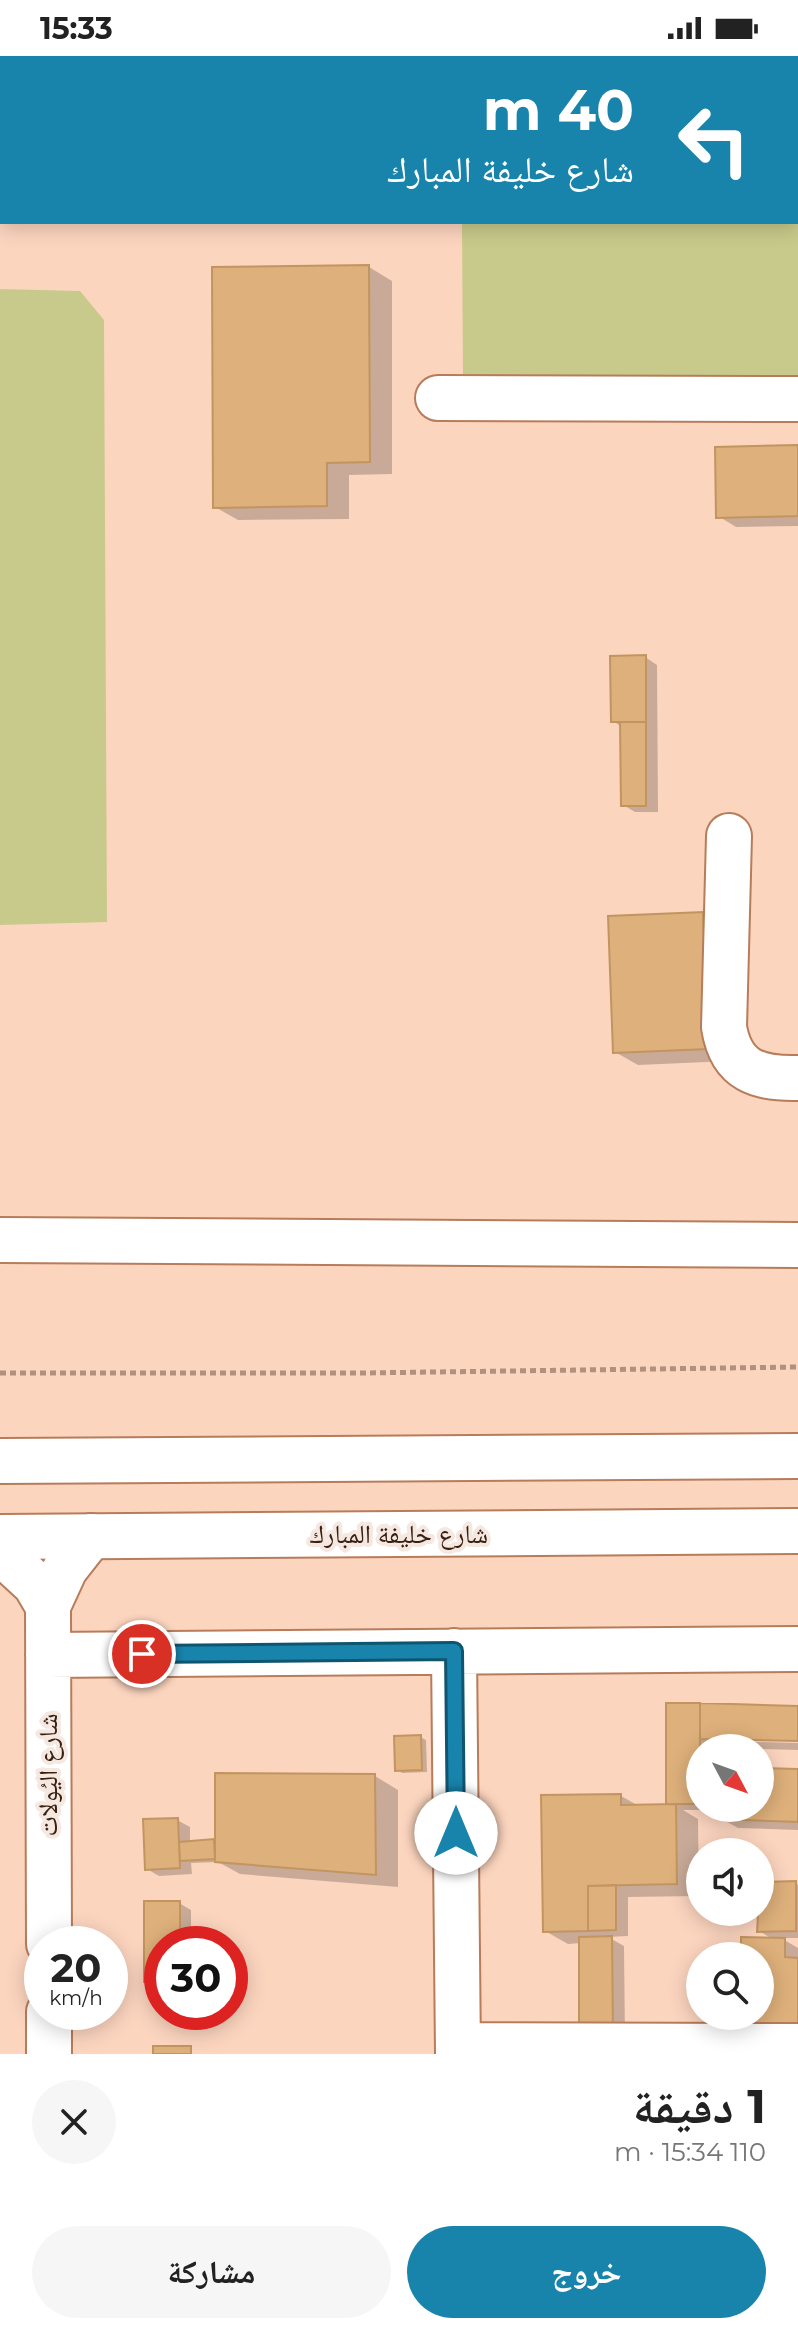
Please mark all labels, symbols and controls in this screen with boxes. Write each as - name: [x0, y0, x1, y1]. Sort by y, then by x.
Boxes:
- text: 15:33: [40, 10, 113, 47]
- text: 40 m: [483, 76, 634, 144]
- icon: left: [662, 88, 766, 192]
- text: شارع خليفة المبارك: [387, 147, 634, 191]
- street label: شارع خليفة المبارك: [310, 1518, 488, 1550]
- pin: [108, 1620, 176, 1688]
- icon: arrive: [120, 1632, 164, 1676]
- street label: شارع اليُولات: [32, 1713, 64, 1837]
- north arrow: [686, 1734, 774, 1822]
- map controls: [686, 1734, 774, 2030]
- position arrow: [414, 1791, 498, 1875]
- button: sound: [686, 1838, 774, 1926]
- speed limit sign: 30: [144, 1926, 248, 2030]
- button: search: [686, 1942, 774, 2030]
- text: 20: [51, 1943, 101, 1992]
- text: km/h: [49, 1986, 103, 2010]
- text: 1 دقيقة: [633, 2077, 766, 2135]
- button: close: [32, 2080, 116, 2164]
- text: 110 m · 15:34: [614, 2136, 766, 2168]
- button: مشاركة: [32, 2226, 391, 2318]
- button: خروج: [407, 2226, 766, 2318]

